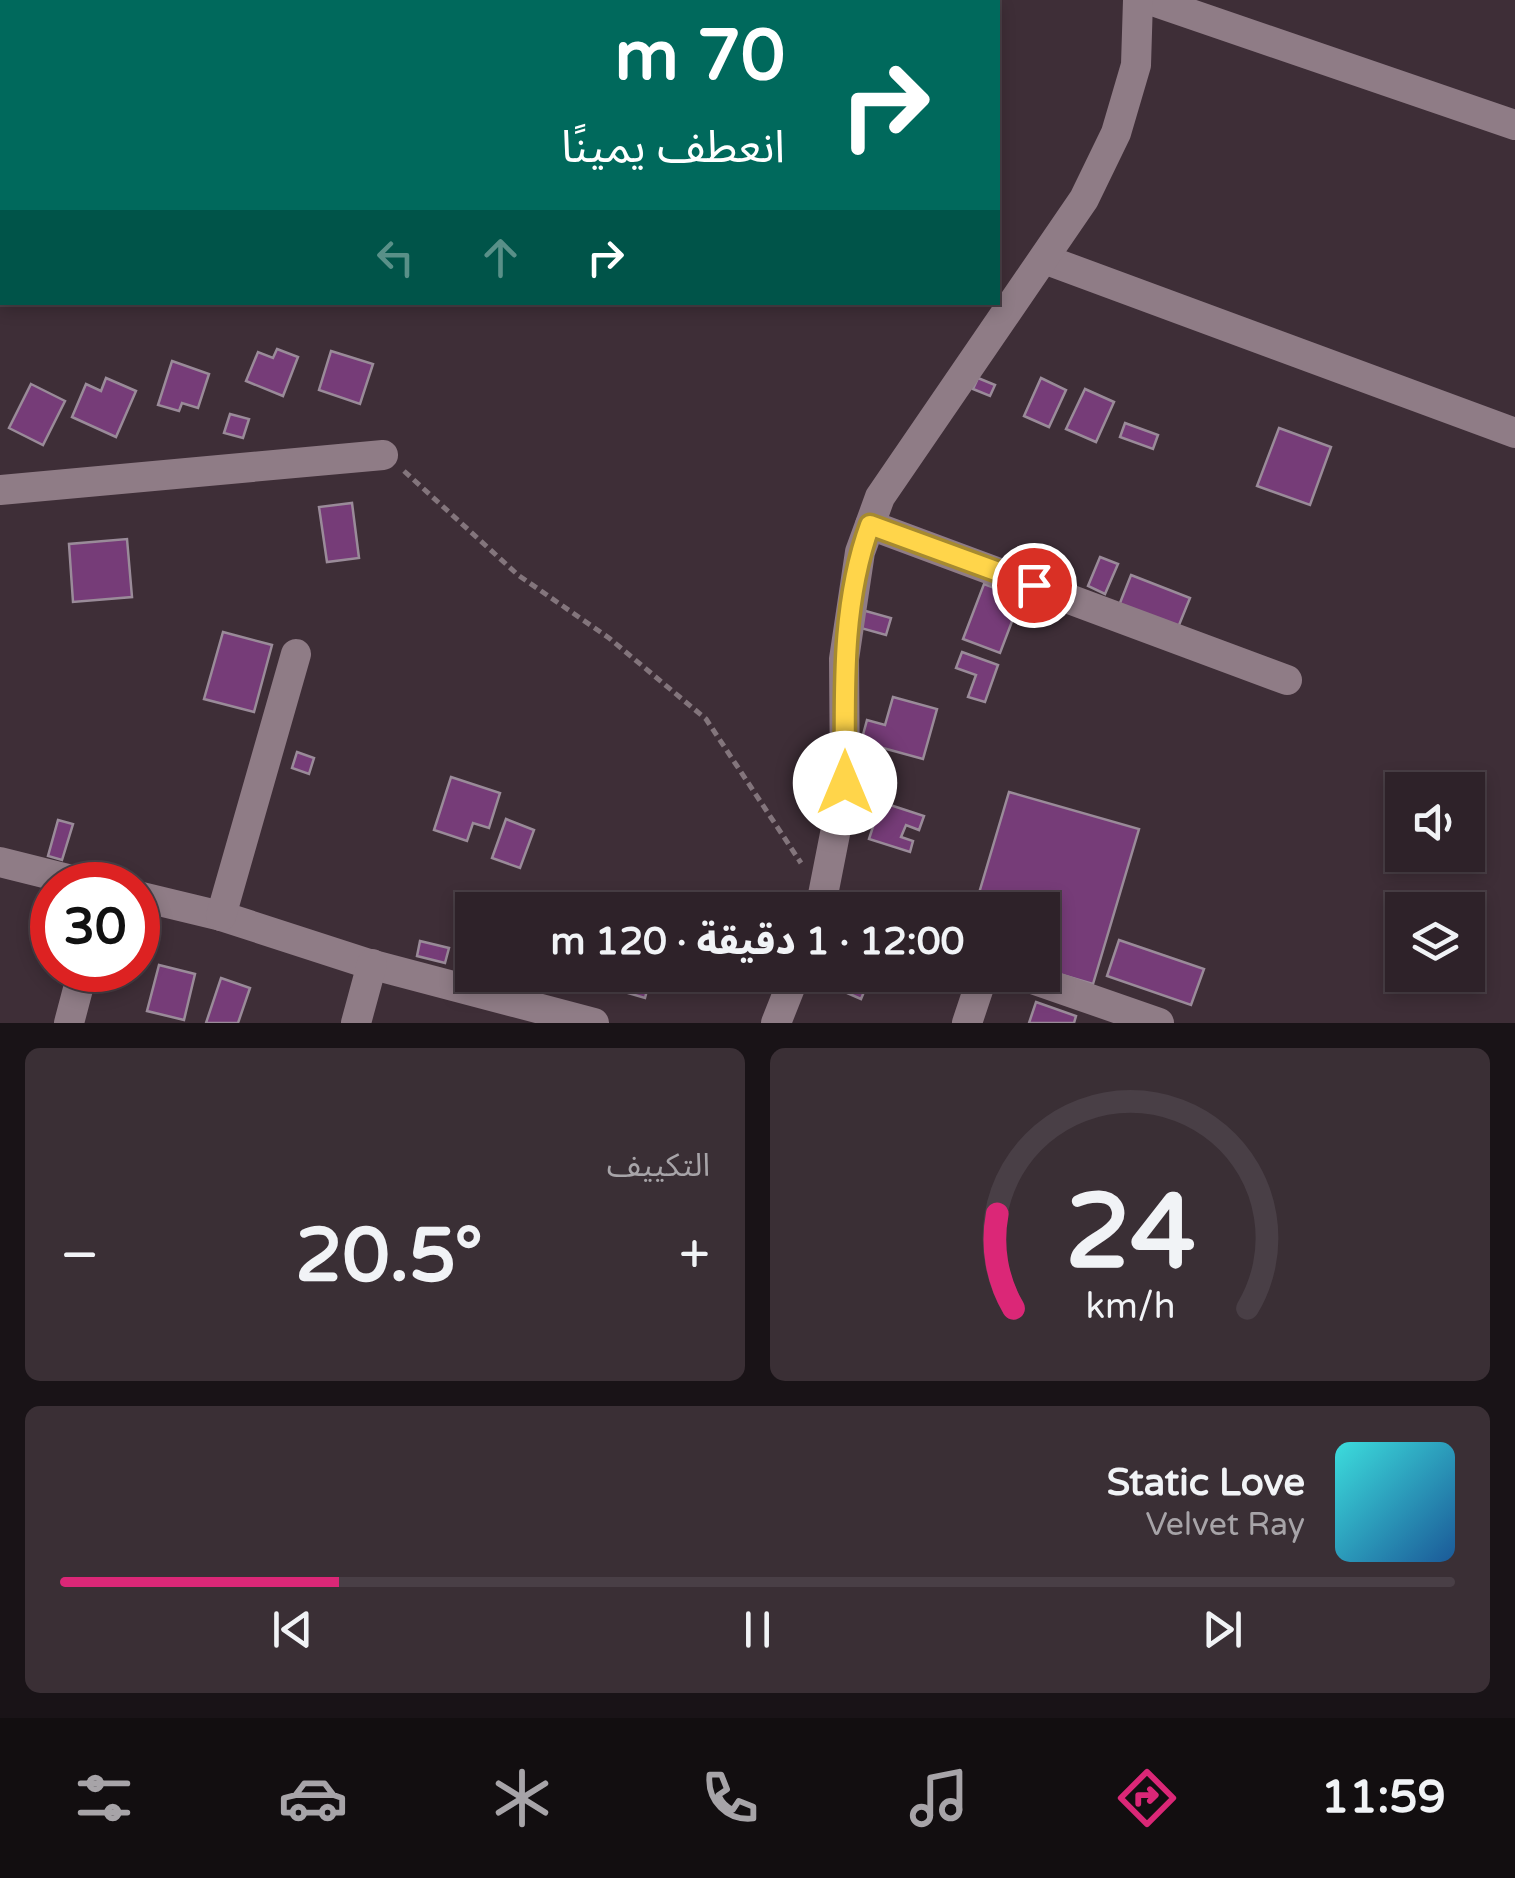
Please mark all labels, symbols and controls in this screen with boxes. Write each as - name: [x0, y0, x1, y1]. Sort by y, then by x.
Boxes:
- text: 70 m: [615, 15, 785, 99]
- icon: right: [820, 40, 950, 170]
- text: انعطف يمينًا: [561, 121, 785, 175]
- icon: left: [368, 230, 423, 285]
- icon: ahead: [473, 230, 528, 285]
- icon: right: [578, 230, 633, 285]
- pin: [992, 543, 1077, 628]
- icon: arrive: [1007, 558, 1062, 613]
- position arrow: [793, 731, 897, 835]
- map controls: [1385, 772, 1485, 992]
- button: sound: [1385, 772, 1485, 872]
- speed limit sign: 30: [30, 862, 160, 992]
- button: layers: [1385, 892, 1485, 992]
- text: 12:00 · 1 دقيقة · 120 m: [551, 919, 964, 965]
- text: التكييف: [607, 1147, 710, 1185]
- text: 24: [1065, 1171, 1195, 1296]
- text: 20.5°: [295, 1211, 483, 1301]
- text: −: [60, 1223, 99, 1289]
- text: +: [679, 1223, 710, 1289]
- text: km/h: [1085, 1285, 1175, 1328]
- text: Static Love: [1107, 1460, 1305, 1506]
- text: Velvet Ray: [1145, 1506, 1305, 1544]
- icon: previous: [265, 1602, 320, 1657]
- icon: pause: [730, 1602, 785, 1657]
- icon: next: [1195, 1602, 1250, 1657]
- icon: filters: [69, 1763, 139, 1833]
- icon: car: [278, 1763, 348, 1833]
- icon: climate: [487, 1763, 557, 1833]
- icon: phone: [695, 1763, 765, 1833]
- icon: music: [904, 1763, 974, 1833]
- icon: directions: [1112, 1763, 1182, 1833]
- text: 11:59: [1321, 1771, 1446, 1825]

